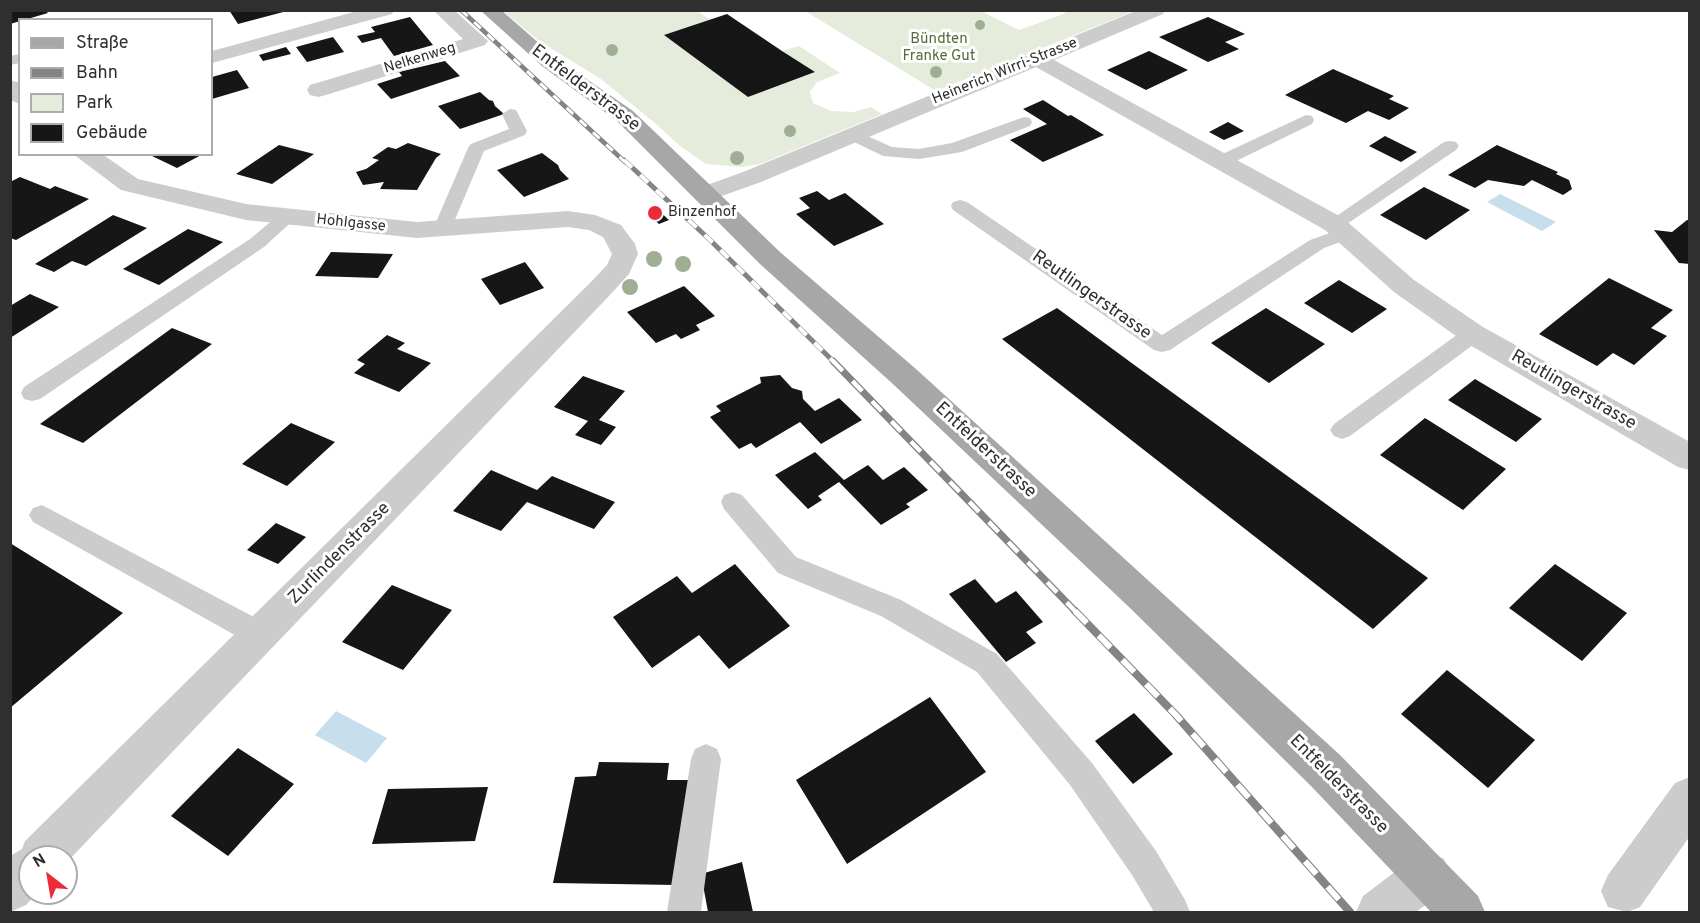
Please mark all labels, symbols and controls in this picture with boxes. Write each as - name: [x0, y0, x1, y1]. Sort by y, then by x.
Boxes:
- legend: [18, 18, 213, 156]
- park label: Bündten Franke Gut: [903, 31, 975, 66]
- text: Straße: [76, 32, 128, 55]
- street label: Heinerich Wirri-Strasse: [930, 35, 1080, 109]
- street label: Nelkenweg: [382, 40, 458, 78]
- street label: Entfelderstrasse: [526, 41, 644, 137]
- text: Bahn: [76, 62, 118, 85]
- text: Park: [76, 92, 113, 115]
- text: Gebäude: [76, 122, 148, 145]
- marker: Binzenhof: [646, 204, 664, 222]
- place label: Binzenhof: [668, 204, 736, 222]
- street label: Hohlgasse: [315, 211, 387, 237]
- street label: Reutlingerstrasse: [1027, 247, 1155, 345]
- street label: Reutlingerstrasse: [1507, 346, 1639, 436]
- street label: Entfelderstrasse: [930, 399, 1040, 503]
- street label: Zurlindenstrasse: [284, 498, 396, 610]
- street label: Entfelderstrasse: [1284, 731, 1392, 839]
- north arrow: [18, 845, 78, 905]
- text: N: [30, 850, 50, 873]

